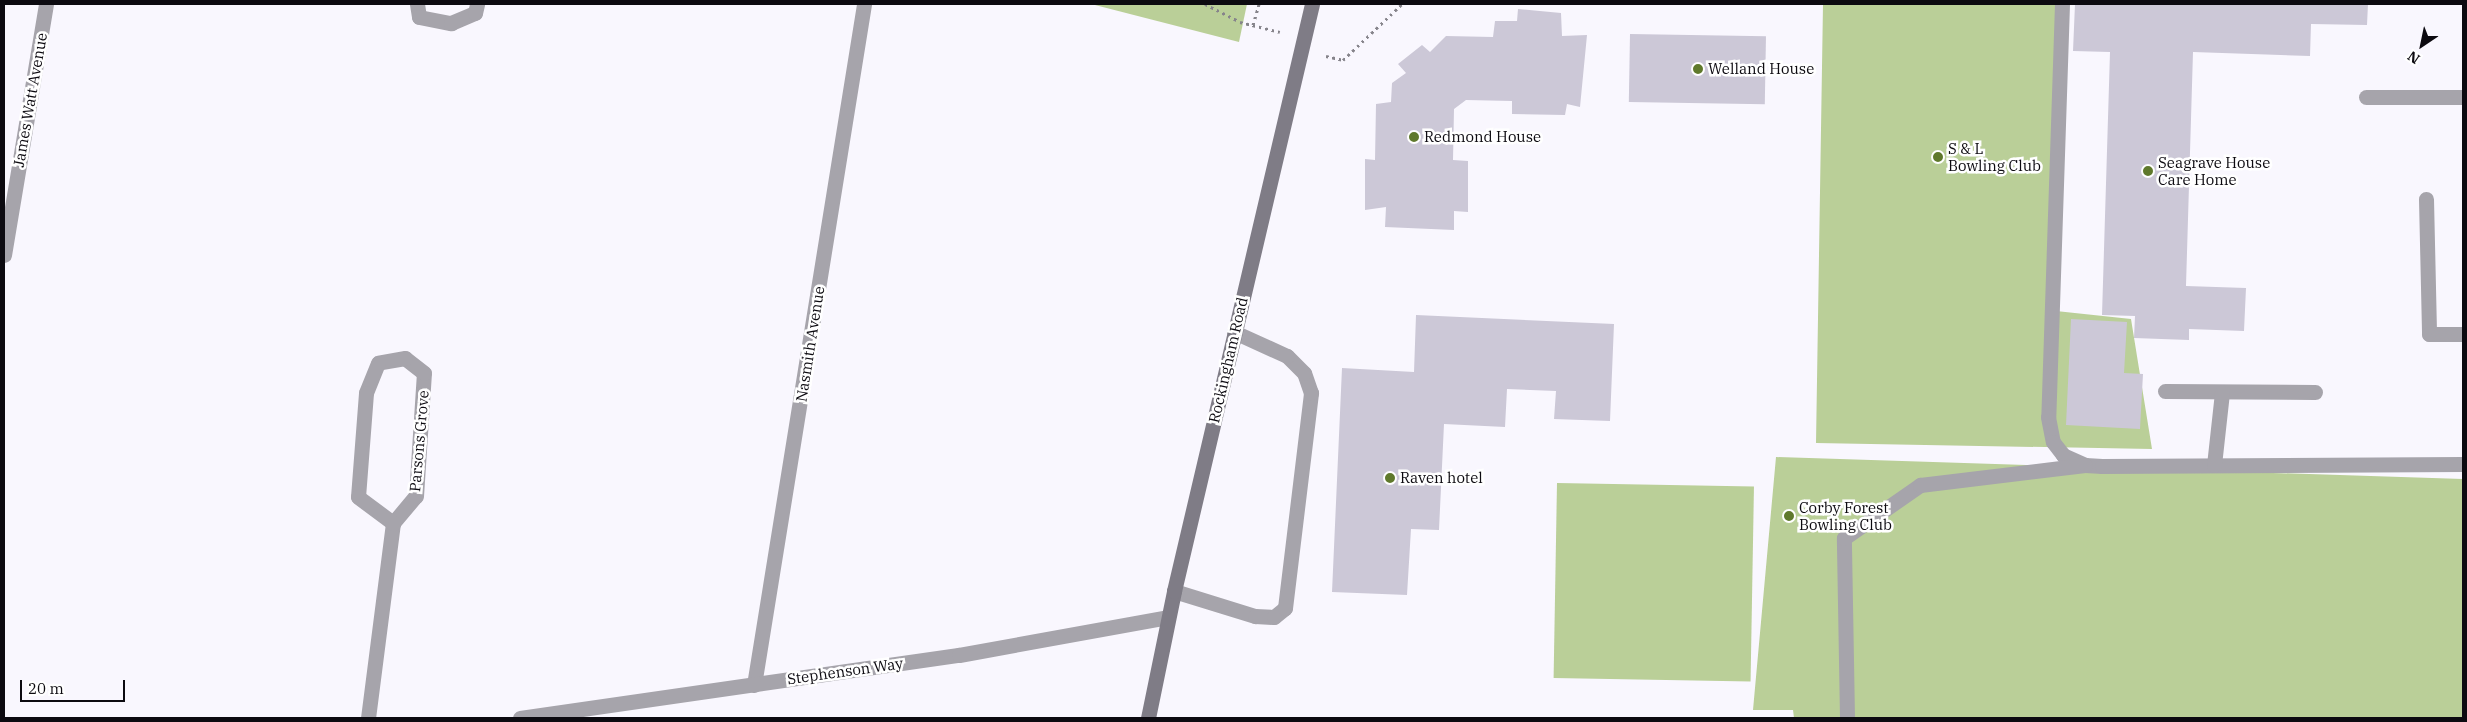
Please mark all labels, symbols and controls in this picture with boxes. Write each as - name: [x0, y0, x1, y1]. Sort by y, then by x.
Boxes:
- north arrow: [2397, 20, 2447, 70]
- street label: James Watt Avenue: [9, 31, 51, 169]
- text: N: [2404, 47, 2423, 68]
- place label: Welland House: [1708, 60, 1814, 78]
- marker: Welland House: [1692, 63, 1704, 75]
- place label: Redmond House: [1424, 128, 1541, 146]
- marker: Redmond House: [1408, 131, 1420, 143]
- place label: S & L Bowling Club: [1948, 139, 2041, 174]
- marker: S & L Bowling Club: [1932, 151, 1944, 163]
- place label: Seagrave House Care Home: [2158, 153, 2270, 188]
- marker: Seagrave House Care Home: [2142, 165, 2154, 177]
- street label: Nasmith Avenue: [792, 285, 828, 403]
- street label: Rockingham Road: [1205, 295, 1251, 425]
- street label: Parsons Grove: [406, 389, 432, 493]
- place label: Raven hotel: [1400, 469, 1483, 487]
- marker: Raven hotel: [1384, 472, 1396, 484]
- place label: Corby Forest Bowling Club: [1799, 498, 1892, 533]
- marker: Corby Forest Bowling Club: [1783, 510, 1795, 522]
- street label: Stephenson Way: [786, 654, 904, 688]
- scale bar: [22, 670, 128, 702]
- text: 20 m: [28, 679, 64, 698]

